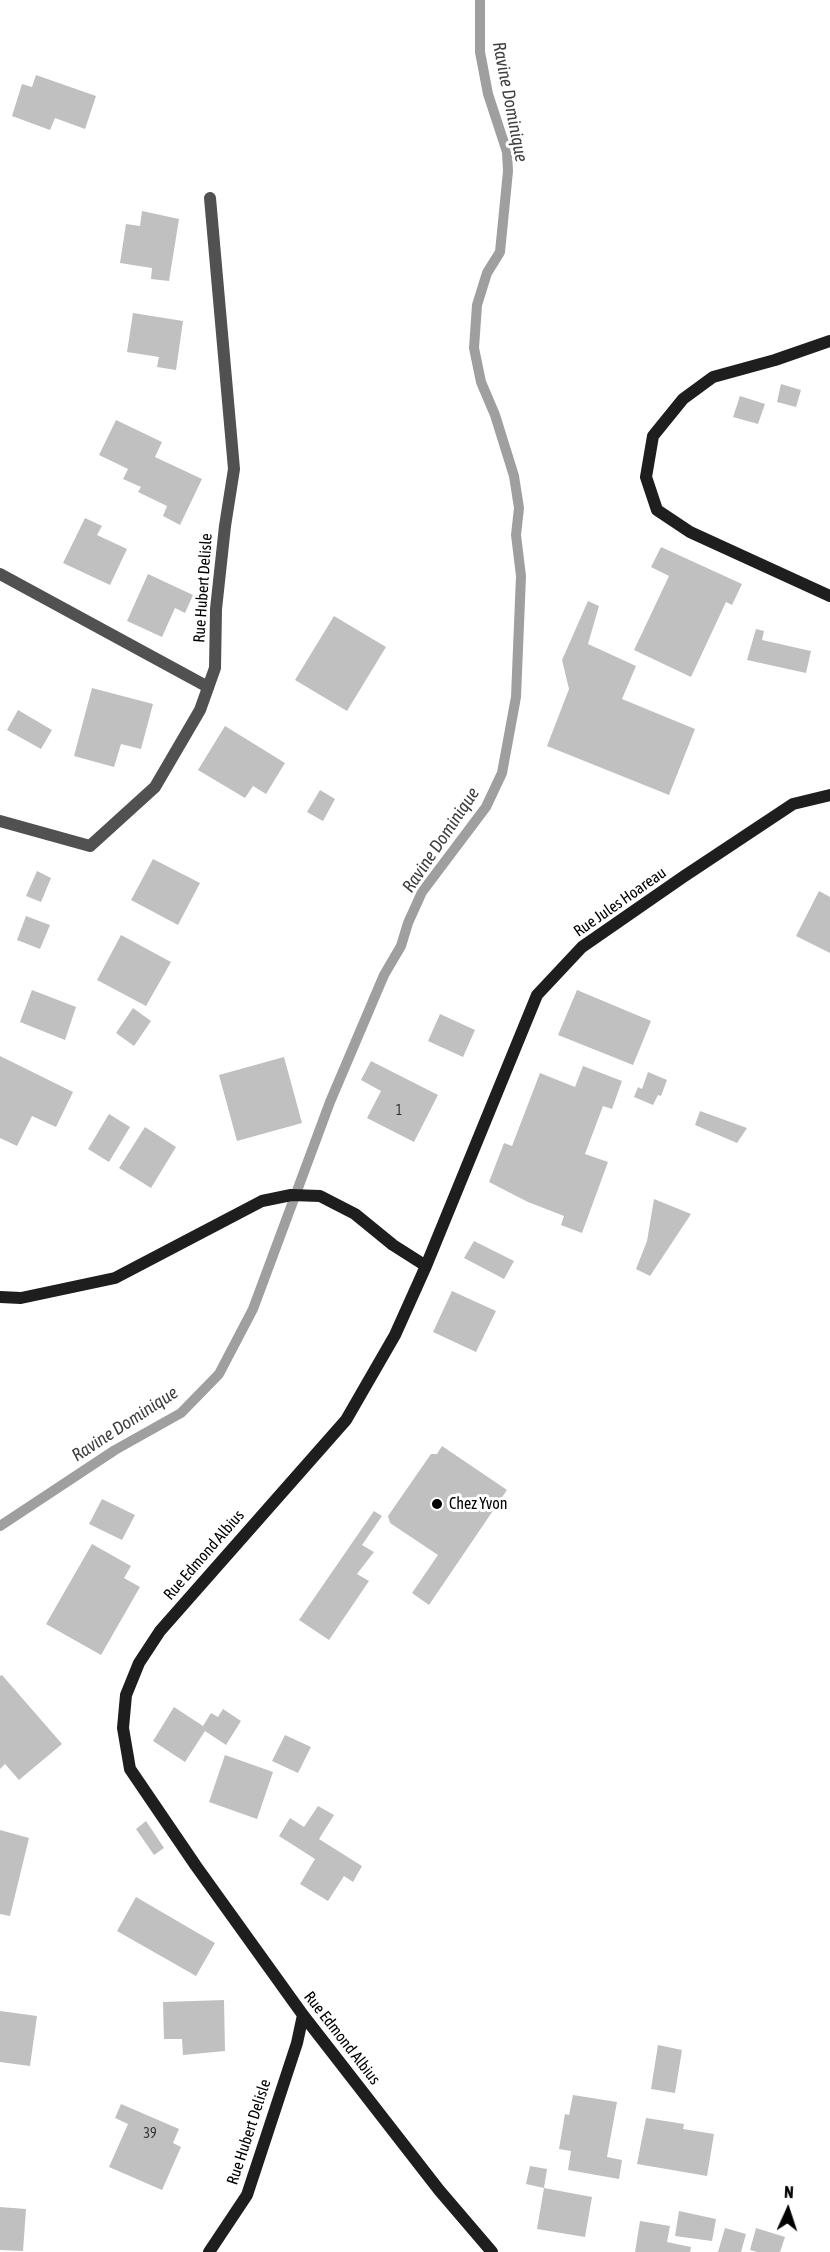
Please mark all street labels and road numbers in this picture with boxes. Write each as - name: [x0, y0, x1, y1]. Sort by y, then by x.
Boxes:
- street label: Rue Hubert Delisle: [190, 533, 216, 643]
- street label: Rue Jules Hoareau: [570, 863, 670, 941]
- street label: Rue Edmond Albius: [160, 1506, 248, 1604]
- street label: Rue Edmond Albius: [300, 1988, 384, 2088]
- street label: Rue Hubert Delisle: [223, 2077, 275, 2187]

